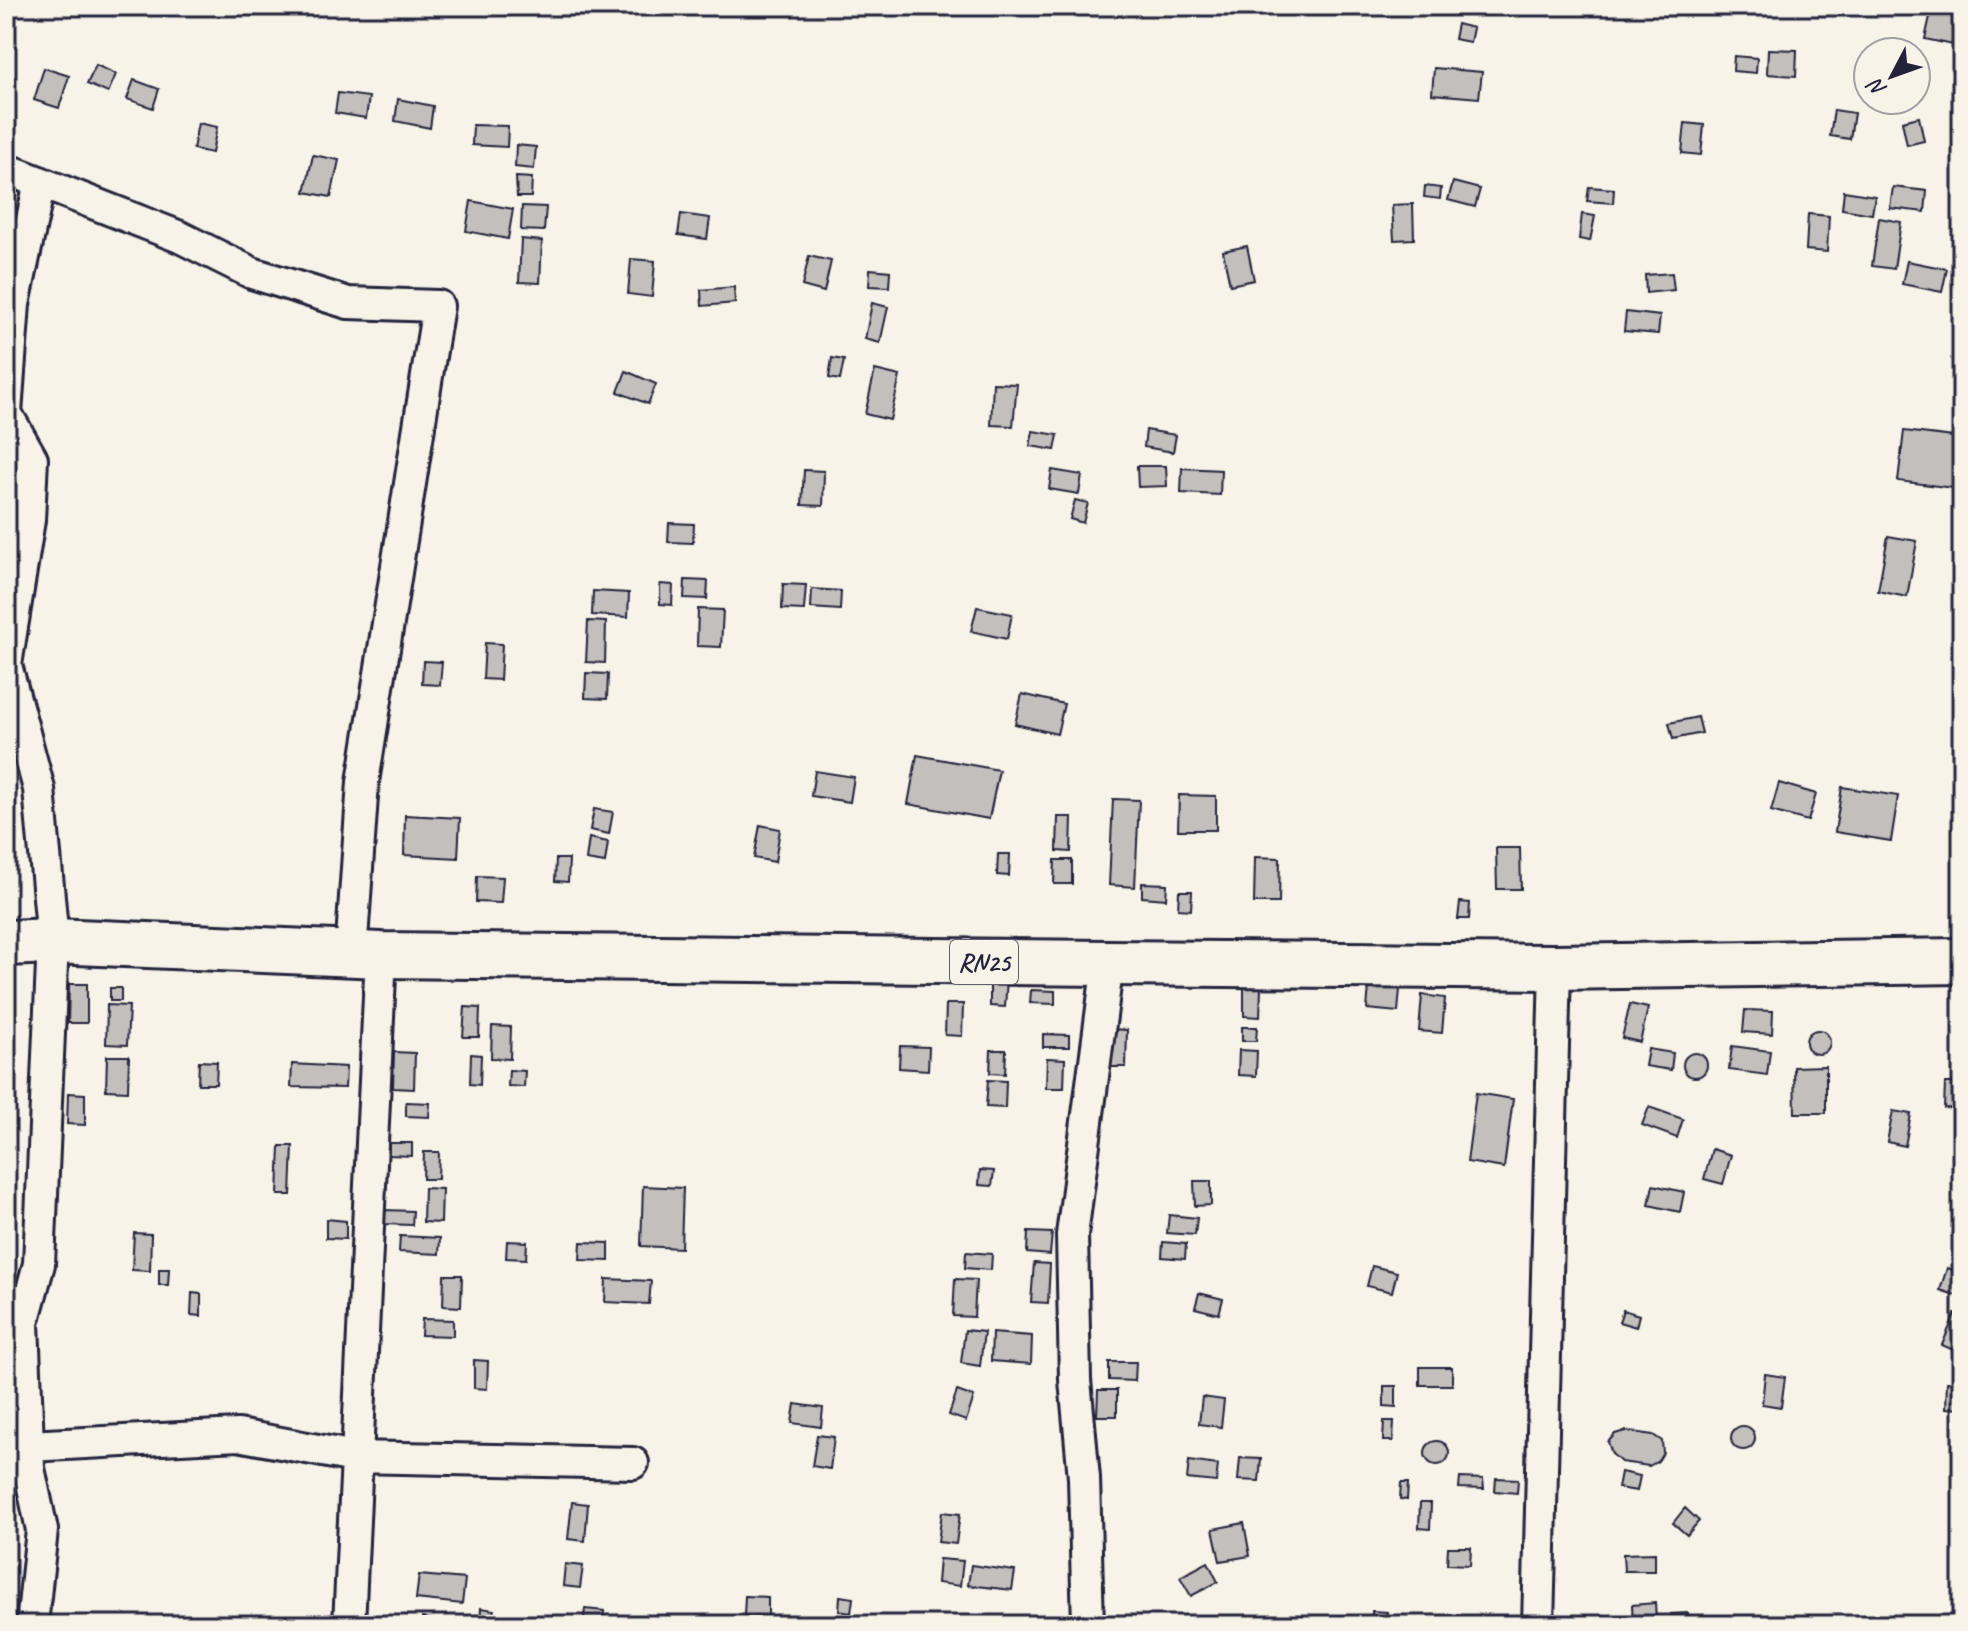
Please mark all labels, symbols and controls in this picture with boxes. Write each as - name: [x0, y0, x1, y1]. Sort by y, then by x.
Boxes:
- north arrow: [1852, 36, 1932, 116]
- text: N: [1860, 72, 1893, 103]
- road number: RN25: [950, 940, 1018, 984]

